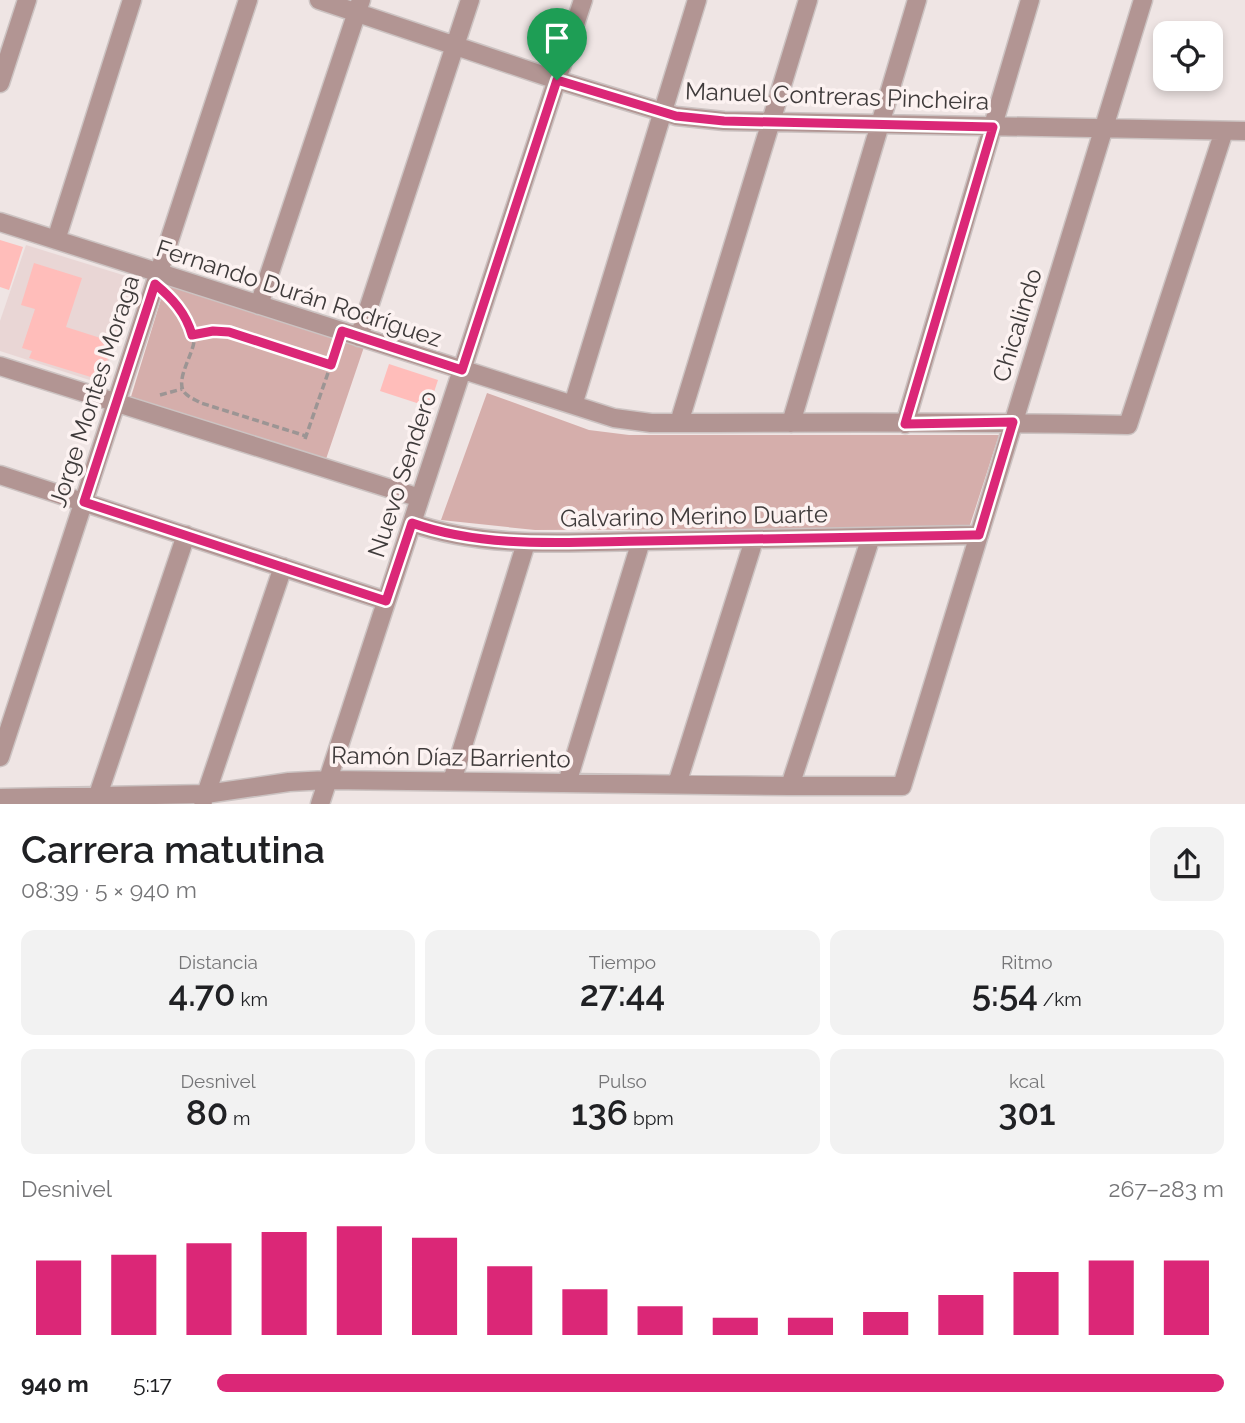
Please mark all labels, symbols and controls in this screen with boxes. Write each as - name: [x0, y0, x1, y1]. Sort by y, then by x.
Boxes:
- pin: [527, 8, 587, 80]
- icon: arrive: [538, 19, 576, 57]
- map controls: [1153, 21, 1223, 91]
- button: locate: [1153, 21, 1223, 91]
- street label: Manuel Contreras Pincheira: [684, 76, 990, 116]
- street label: Fernando Durán Rodríguez: [153, 233, 445, 353]
- street label: Chicalindo: [986, 265, 1048, 385]
- street label: Jorge Montes Moraga: [43, 272, 145, 510]
- street label: Nuevo Sendero: [361, 387, 443, 561]
- street label: Galvarino Merino Duarte: [560, 499, 828, 533]
- street label: Ramón Díaz Barriento: [331, 740, 571, 774]
- text: Carrera matutina: [21, 827, 325, 872]
- button: share: [1150, 827, 1224, 901]
- text: 08:39 · 5 × 940 m: [21, 876, 197, 903]
- text: Distancia: [178, 951, 258, 973]
- text: Tiempo: [589, 951, 656, 973]
- text: Ritmo: [1001, 951, 1053, 973]
- text: 4.70: [168, 973, 236, 1014]
- text: 27:44: [580, 973, 665, 1014]
- text: 5:54: [972, 973, 1038, 1014]
- text: km: [236, 988, 268, 1010]
- text: /km: [1038, 988, 1082, 1010]
- text: Desnivel: [181, 1070, 256, 1092]
- text: Pulso: [598, 1070, 647, 1092]
- text: kcal: [1009, 1070, 1045, 1092]
- text: 80: [186, 1092, 228, 1133]
- text: 136: [571, 1092, 628, 1133]
- text: 301: [998, 1092, 1055, 1133]
- text: m: [228, 1107, 251, 1129]
- text: bpm: [628, 1107, 674, 1129]
- text: Desnivel: [21, 1175, 112, 1202]
- text: 267–283 m: [1109, 1175, 1224, 1202]
- text: 940 m: [21, 1370, 89, 1397]
- text: 5:17: [133, 1370, 172, 1397]

